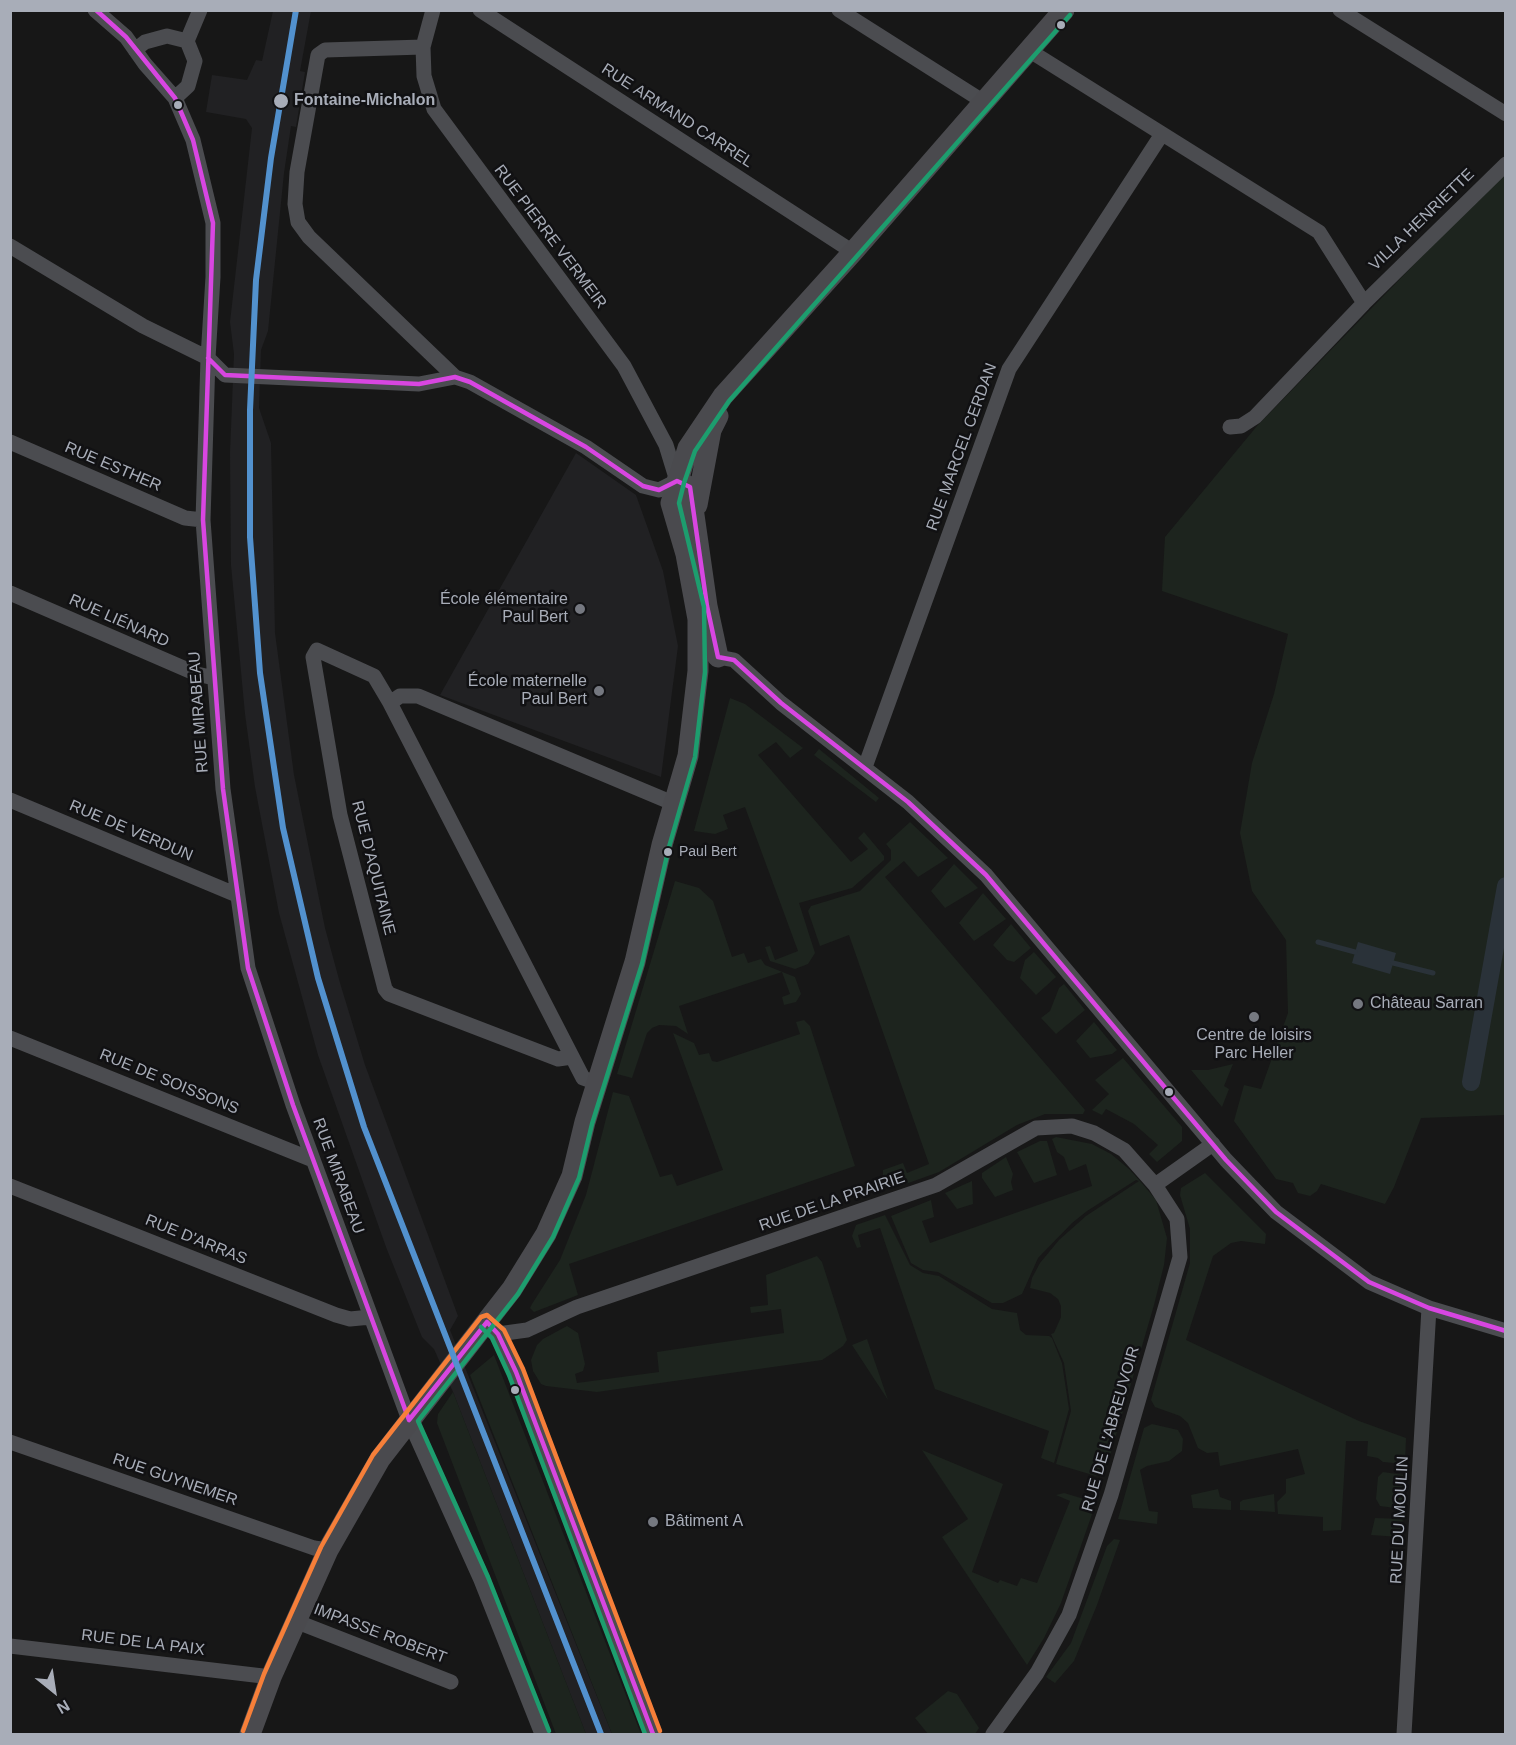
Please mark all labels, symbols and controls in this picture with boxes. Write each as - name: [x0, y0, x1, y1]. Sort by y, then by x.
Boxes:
- unlabelled marker: [1055, 19, 1067, 31]
- street label: RUE ARMAND CARREL: [598, 60, 756, 172]
- place label: Fontaine-Michalon: [294, 91, 435, 111]
- marker: Fontaine-Michalon: [272, 92, 290, 110]
- unlabelled marker: [172, 99, 184, 111]
- street label: RUE PIERRE VERMEIR: [490, 161, 610, 313]
- street label: VILLA HENRIETTE: [1365, 165, 1479, 275]
- street label: RUE MARCEL CERDAN: [923, 361, 1001, 533]
- street label: RUE ESTHER: [62, 438, 164, 496]
- street label: RUE LIÉNARD: [66, 590, 172, 652]
- place label: École élémentaire Paul Bert: [440, 590, 568, 628]
- marker: École élémentaire Paul Bert: [573, 602, 587, 616]
- street label: RUE MIRABEAU: [185, 651, 213, 773]
- place label: École maternelle Paul Bert: [468, 672, 587, 710]
- marker: École maternelle Paul Bert: [592, 684, 606, 698]
- street label: RUE DE VERDUN: [66, 796, 196, 866]
- street label: RUE D'AQUITAINE: [347, 799, 399, 937]
- place label: Paul Bert: [679, 844, 737, 860]
- marker: Paul Bert: [662, 846, 674, 858]
- place label: Château Sarran: [1370, 994, 1483, 1014]
- marker: Château Sarran: [1351, 997, 1365, 1011]
- marker: Centre de loisirs Parc Heller: [1247, 1010, 1261, 1024]
- place label: Centre de loisirs Parc Heller: [1196, 1026, 1312, 1064]
- street label: RUE DE SOISSONS: [97, 1045, 241, 1119]
- unlabelled marker: [1163, 1086, 1175, 1098]
- street label: RUE MIRABEAU: [308, 1115, 368, 1237]
- street label: RUE DE LA PRAIRIE: [757, 1168, 907, 1236]
- street label: RUE D'ARRAS: [142, 1211, 250, 1269]
- street label: RUE DE L'ABREUVOIR: [1078, 1344, 1144, 1514]
- unlabelled marker: [509, 1384, 521, 1396]
- street label: RUE GUYNEMER: [110, 1450, 240, 1510]
- street label: RUE DU MOULIN: [1387, 1456, 1413, 1584]
- place label: Bâtiment A: [665, 1512, 743, 1532]
- marker: Bâtiment A: [646, 1515, 660, 1529]
- street label: IMPASSE ROBERT: [311, 1600, 449, 1668]
- street label: RUE DE LA PAIX: [80, 1626, 206, 1660]
- north arrow: [24, 1661, 84, 1721]
- text: N: [54, 1697, 73, 1717]

